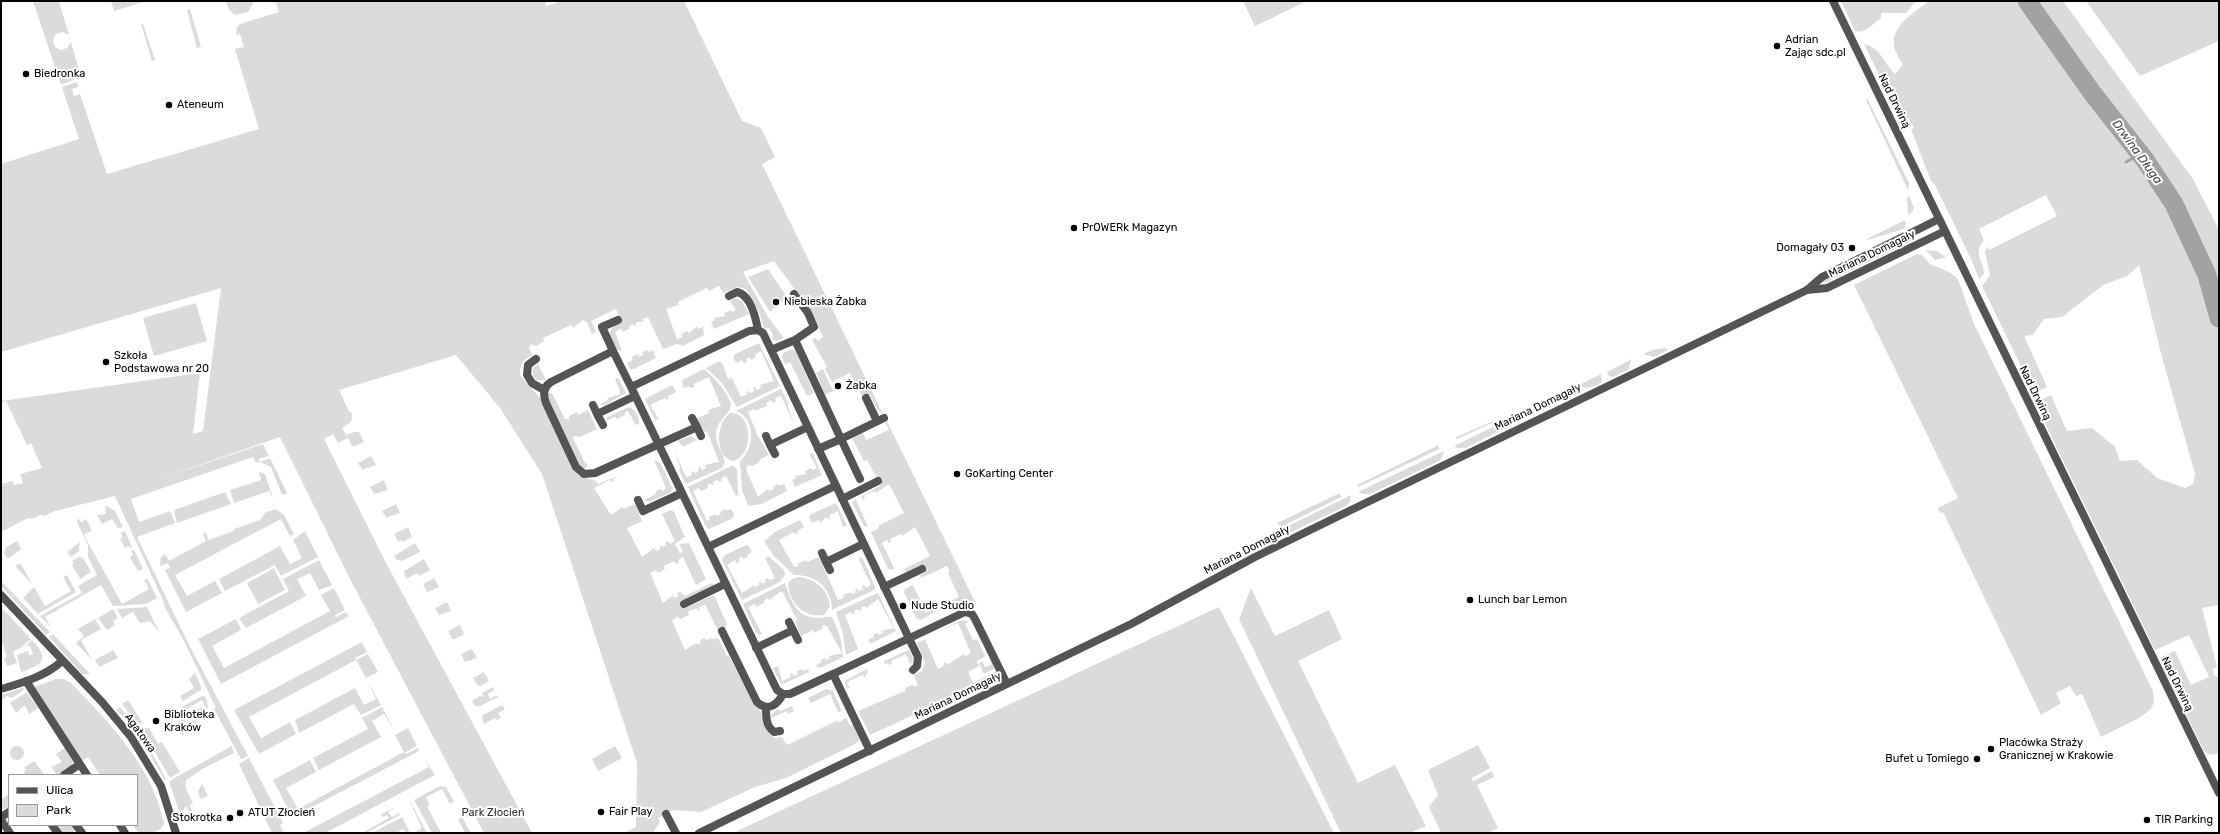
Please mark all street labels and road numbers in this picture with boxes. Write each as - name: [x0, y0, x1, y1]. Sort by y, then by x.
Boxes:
- street label: Nad Drwiną: [1875, 72, 1913, 130]
- street label: Mariana Domagały: [1827, 227, 1917, 281]
- street label: Nad Drwiną: [2016, 364, 2054, 422]
- street label: Mariana Domagały: [1493, 380, 1583, 434]
- street label: Mariana Domagały: [1202, 523, 1292, 577]
- street label: Nad Drwiną: [2158, 655, 2196, 713]
- street label: Mariana Domagały: [913, 669, 1003, 723]
- street label: Agatowa: [121, 711, 159, 755]

